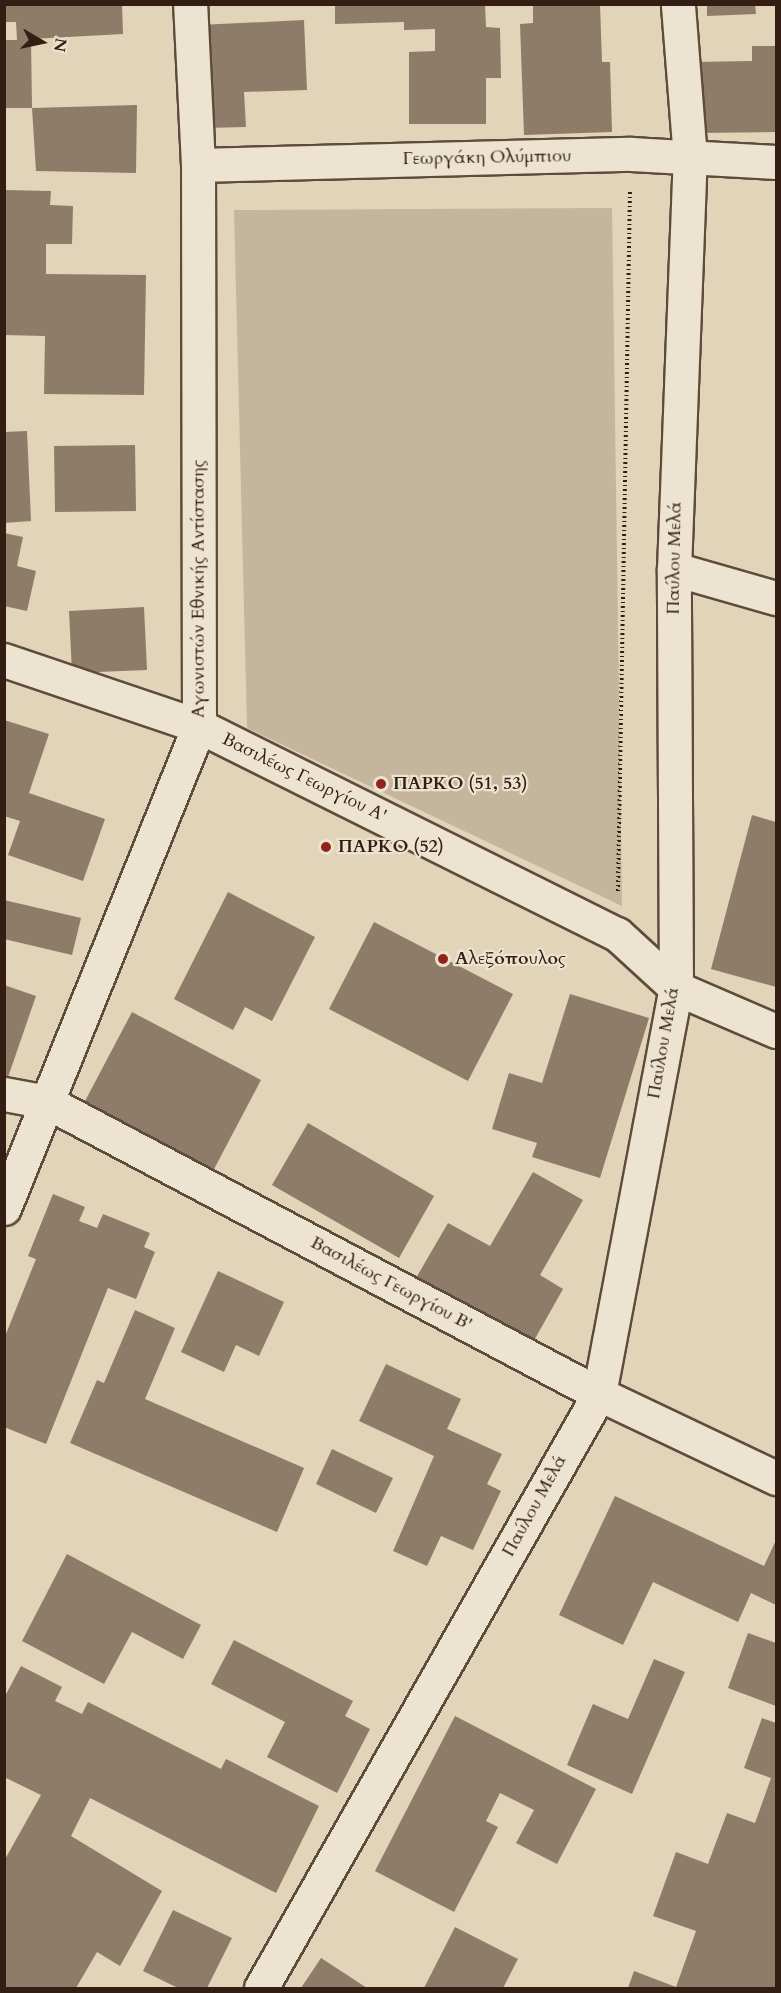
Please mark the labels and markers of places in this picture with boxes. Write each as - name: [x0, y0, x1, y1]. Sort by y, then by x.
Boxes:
- place label: ΠΑΡΚΟ (51, 53): [393, 773, 527, 795]
- marker: ΠΑΡΚΟ (51, 53): [374, 777, 388, 791]
- place label: ΠΑΡΚΟ (52): [338, 836, 444, 858]
- marker: ΠΑΡΚΟ (52): [319, 840, 333, 854]
- place label: Αλεξόπουλος: [455, 948, 566, 970]
- marker: Αλεξόπουλος: [436, 952, 450, 966]

